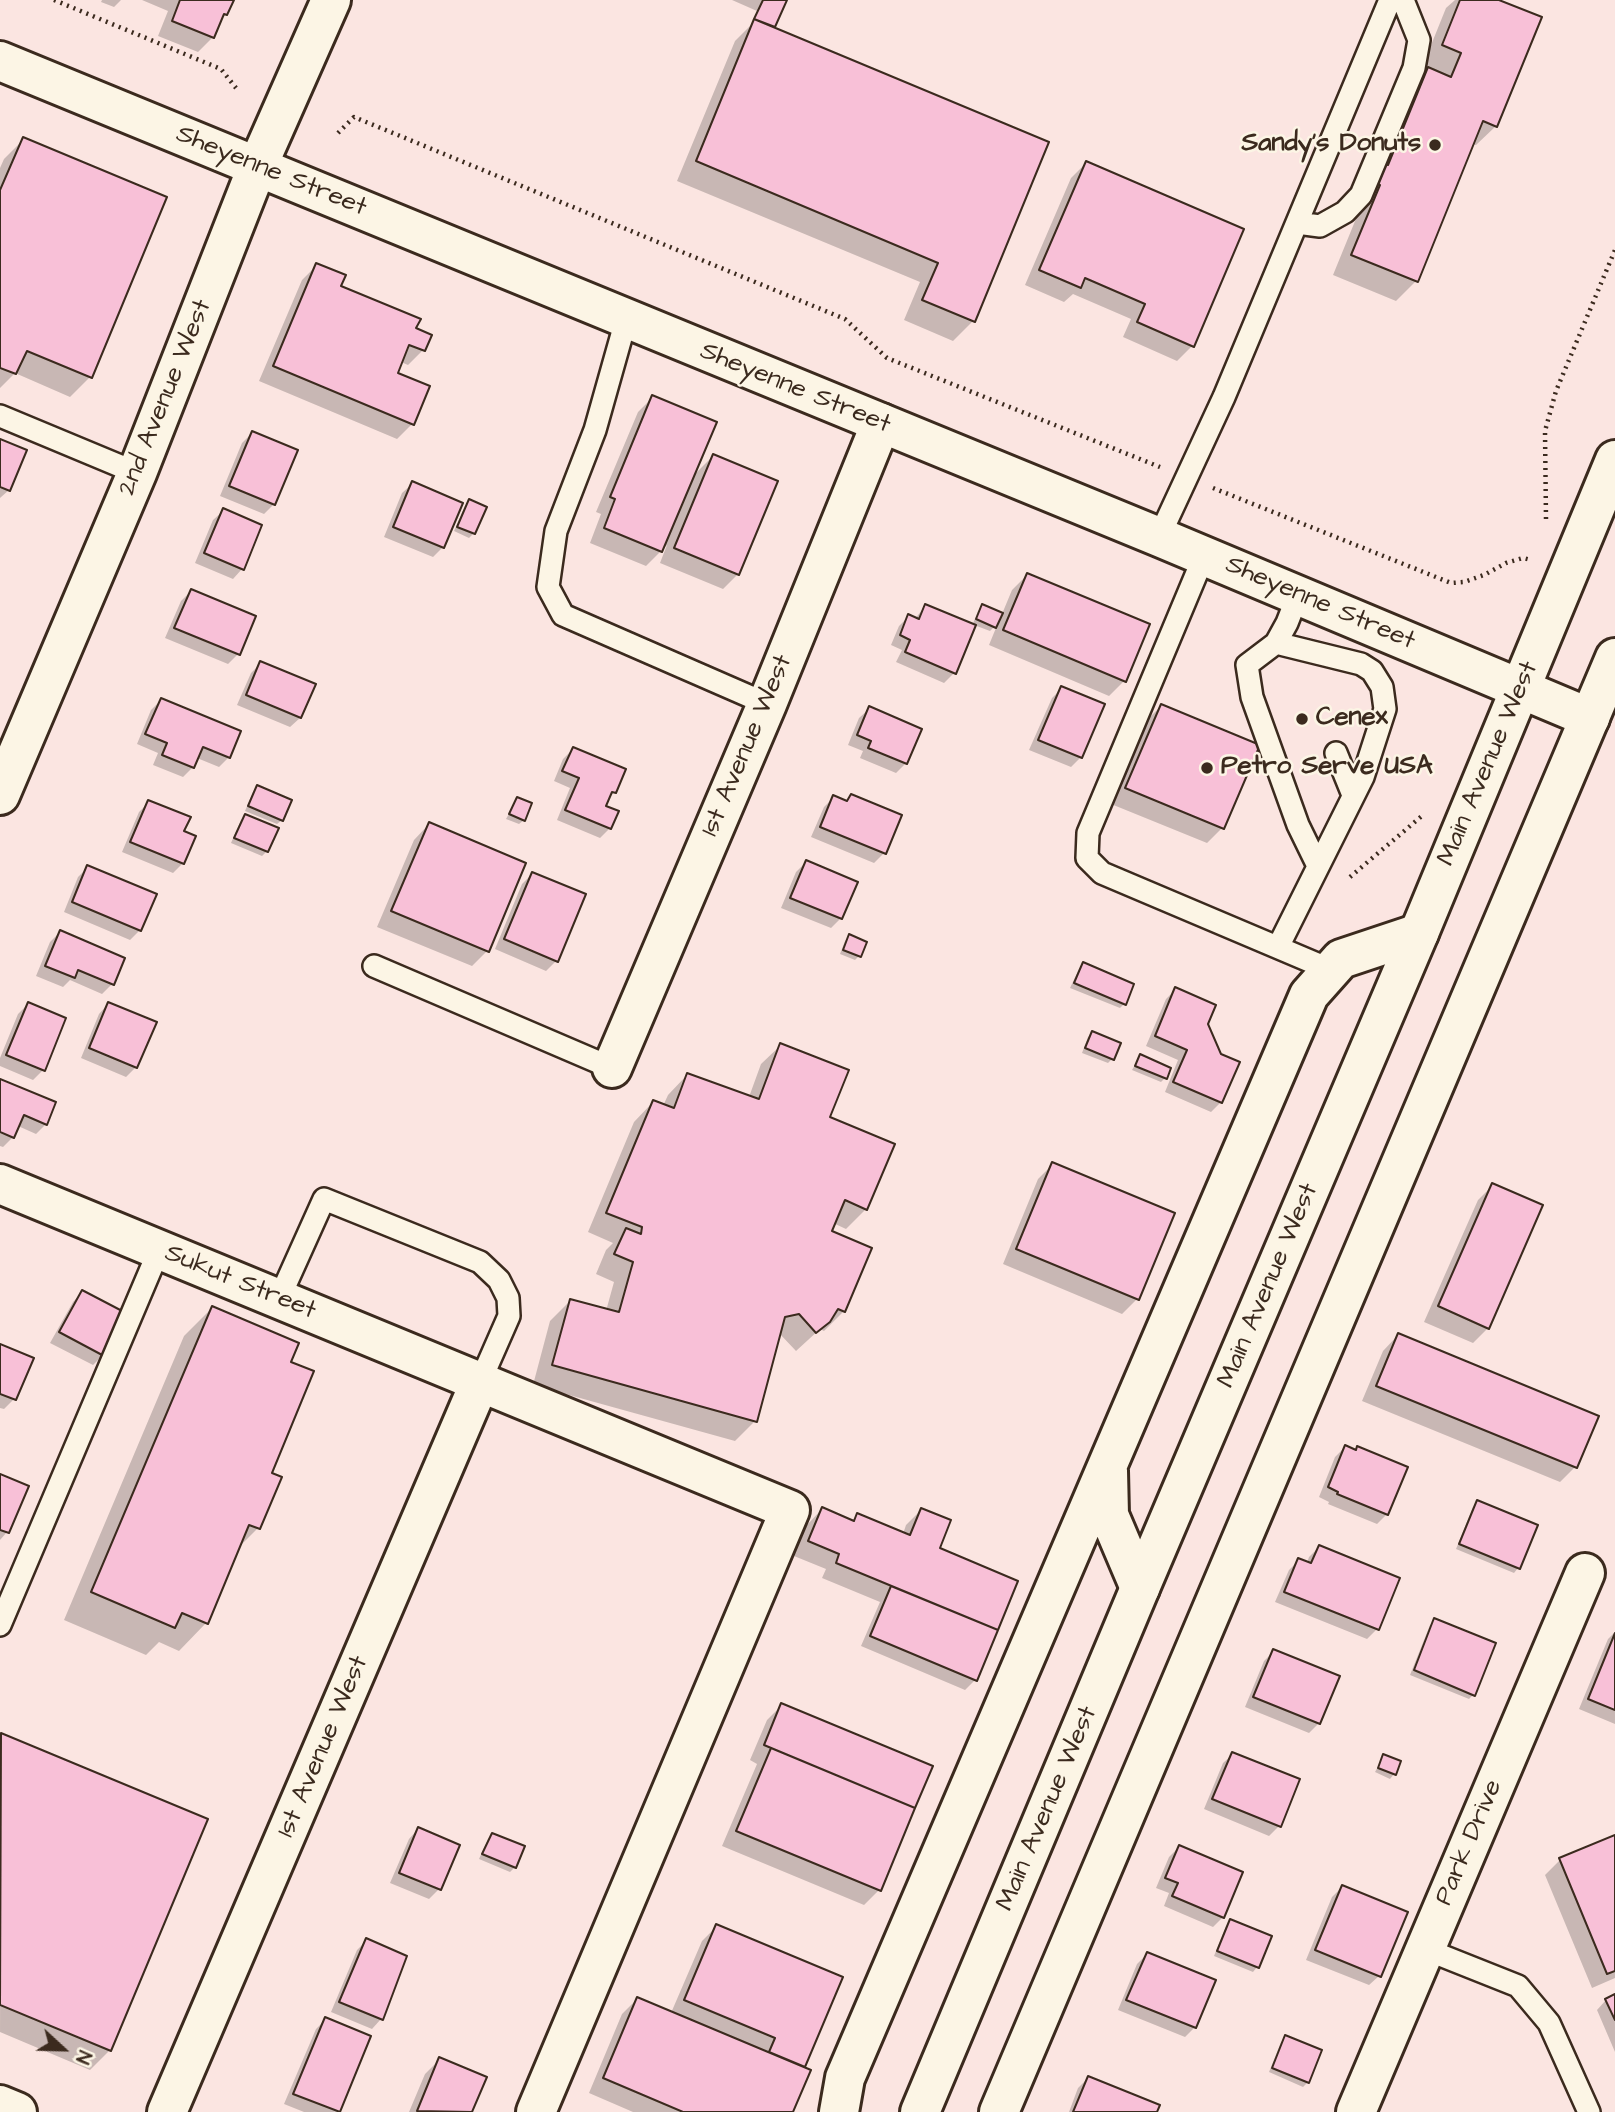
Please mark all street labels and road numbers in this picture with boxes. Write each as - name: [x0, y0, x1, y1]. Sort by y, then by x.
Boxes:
- street label: Sheyenne Street: [171, 120, 371, 224]
- street label: 2nd Avenue West: [112, 295, 220, 501]
- street label: Sheyenne Street: [695, 337, 895, 441]
- street label: Sheyenne Street: [1221, 550, 1419, 658]
- street label: 1st Avenue West: [696, 650, 800, 842]
- street label: Main Avenue West: [1432, 657, 1546, 871]
- street label: Main Avenue West: [1212, 1179, 1326, 1393]
- street label: Sukut Street: [160, 1239, 320, 1327]
- street label: 1st Avenue West: [272, 1651, 376, 1843]
- street label: Main Avenue West: [991, 1702, 1105, 1916]
- street label: Park Drive: [1430, 1776, 1510, 1910]

